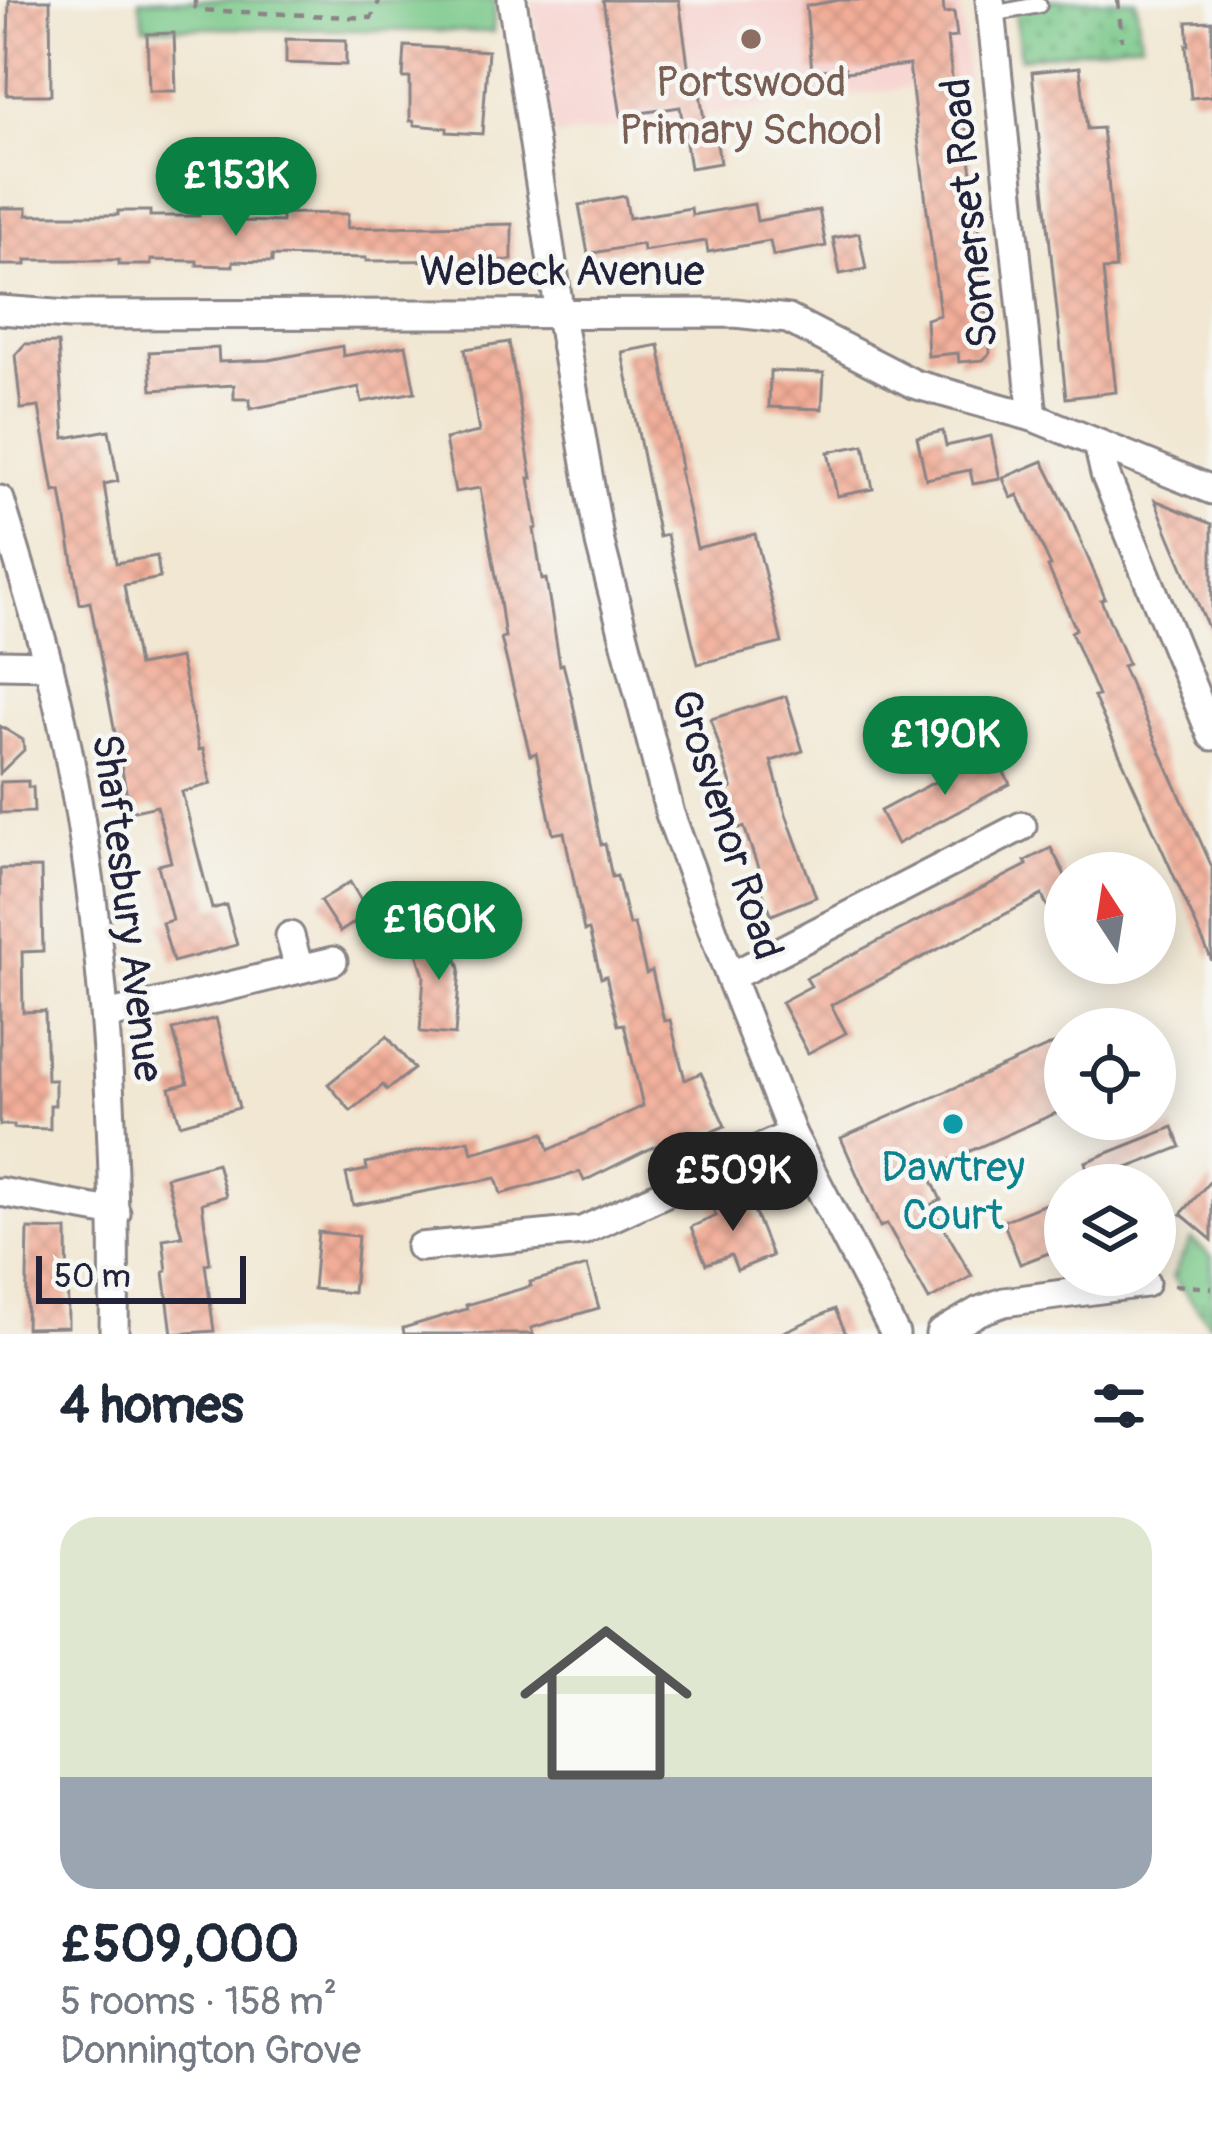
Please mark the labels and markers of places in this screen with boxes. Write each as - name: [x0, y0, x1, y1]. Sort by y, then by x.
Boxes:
- marker: Portswood Primary School: [738, 26, 764, 52]
- place label: Portswood Primary School: [619, 57, 883, 157]
- pin: £153K: [152, 137, 320, 239]
- pin: £190K: [861, 696, 1029, 798]
- pin: £160K: [355, 881, 523, 983]
- marker: Dawtrey Court: [940, 1111, 966, 1137]
- pin: £509K: [649, 1132, 817, 1234]
- place label: Dawtrey Court: [881, 1142, 1025, 1242]

